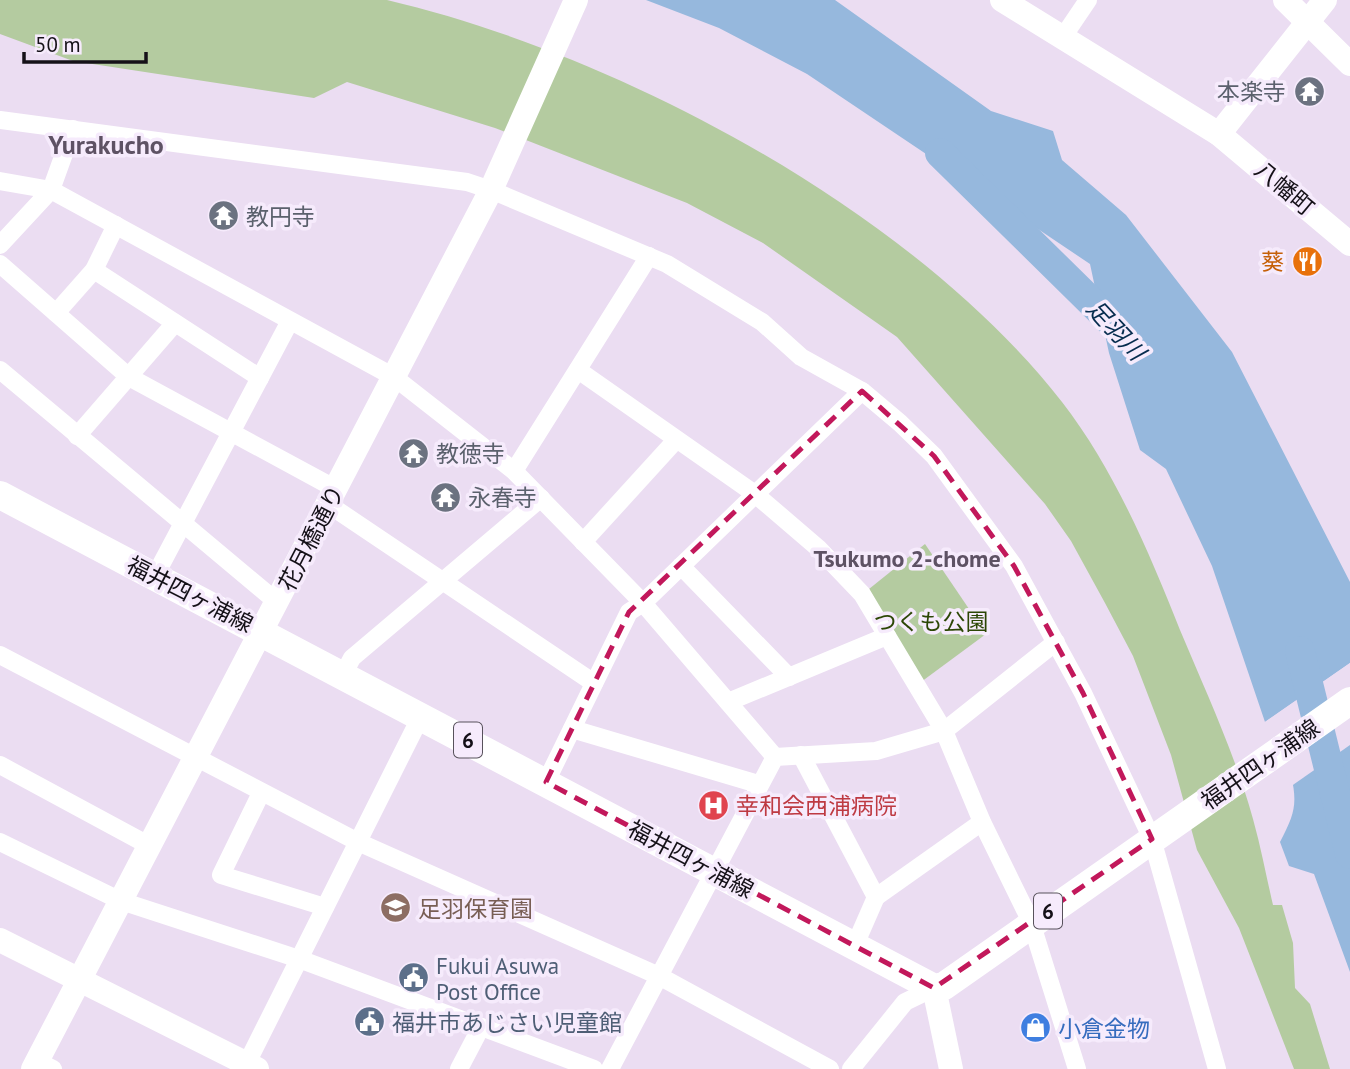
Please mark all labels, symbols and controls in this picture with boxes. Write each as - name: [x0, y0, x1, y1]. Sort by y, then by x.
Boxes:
- scale bar: [24, 21, 147, 65]
- text: 50 m: [35, 31, 81, 58]
- temple icon: 本楽寺: [1292, 74, 1326, 108]
- place label: 本楽寺: [1217, 77, 1286, 106]
- district label: Yurakucho: [47, 128, 164, 161]
- street label: 八幡町: [1249, 155, 1321, 221]
- temple icon: 教円寺: [206, 199, 240, 233]
- place label: 教円寺: [246, 202, 315, 231]
- restaurant icon: 葵: [1290, 244, 1324, 278]
- place label: 葵: [1261, 247, 1284, 276]
- water label: 足羽川: [1080, 293, 1154, 369]
- temple icon: 教徳寺: [396, 436, 430, 470]
- place label: 教徳寺: [436, 439, 505, 468]
- street label: 花月橋通り: [272, 480, 350, 596]
- temple icon: 永春寺: [428, 480, 462, 514]
- place label: 永春寺: [468, 483, 537, 512]
- district label: Tsukumo 2-chome: [813, 543, 1001, 574]
- street label: 福井四ヶ浦線: [122, 550, 258, 638]
- park label: つくも公園: [874, 607, 989, 636]
- street label: 福井四ヶ浦線: [1195, 713, 1325, 815]
- road number: 6: [454, 722, 482, 758]
- hospital icon: 幸和会西浦病院: [696, 788, 730, 822]
- place label: 幸和会西浦病院: [736, 791, 897, 820]
- street label: 福井四ヶ浦線: [623, 814, 759, 904]
- school or university icon: 足羽保育園: [378, 891, 412, 925]
- place label: 足羽保育園: [418, 894, 533, 923]
- road number: 6: [1034, 894, 1062, 928]
- place label: Fukui Asuwa Post Office: [436, 951, 559, 1006]
- public building icon: Fukui Asuwa Post Office: [396, 961, 430, 995]
- public building icon: 福井市あじさい児童館: [352, 1005, 386, 1039]
- place label: 福井市あじさい児童館: [392, 1008, 622, 1037]
- shop icon: 小倉金物: [1018, 1011, 1052, 1045]
- place label: 小倉金物: [1058, 1014, 1150, 1043]

